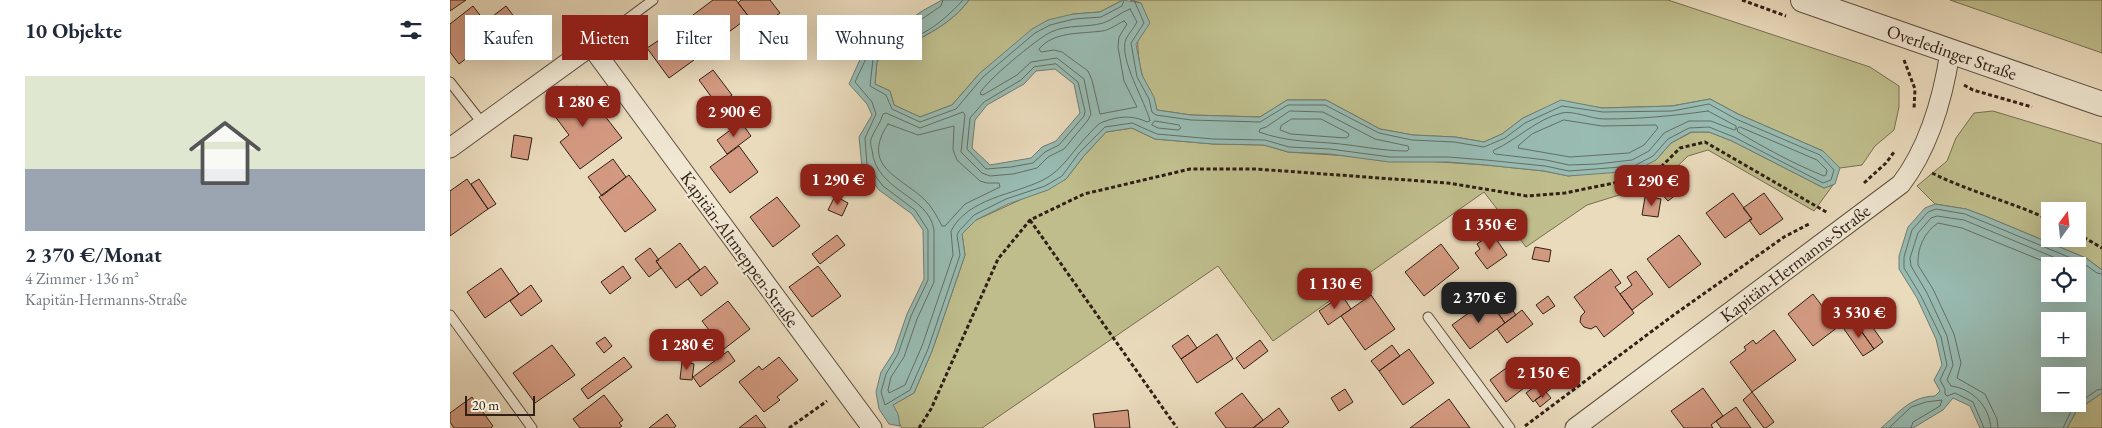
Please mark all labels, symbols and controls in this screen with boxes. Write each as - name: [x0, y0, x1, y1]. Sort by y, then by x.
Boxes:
- chip: Kaufen: [465, 15, 552, 60]
- chip: Mieten: [562, 15, 648, 60]
- chip: Filter: [658, 15, 730, 60]
- chip: Neu: [740, 15, 807, 60]
- chip: Wohnung: [817, 15, 922, 60]
- icon: filters: [397, 16, 425, 44]
- text: 10 Objekte: [25, 17, 122, 44]
- street label: Overledinger Straße: [1884, 19, 2020, 85]
- pin: 1 280 €: [537, 86, 629, 128]
- text: 1 280 €: [556, 91, 610, 112]
- pin: 2 900 €: [688, 96, 780, 138]
- text: 2 900 €: [707, 101, 761, 122]
- icon: home: [180, 108, 270, 198]
- pin: 1 290 €: [792, 164, 884, 206]
- pin: 1 290 €: [1606, 164, 1698, 207]
- street label: Kapitän-Altmeppen-Straße: [676, 166, 804, 332]
- text: 1 290 €: [811, 169, 865, 190]
- text: 1 290 €: [1625, 170, 1679, 191]
- street label: Kapitän-Hermanns-Straße: [1715, 199, 1875, 327]
- north arrow: [2041, 202, 2086, 248]
- map controls: [2041, 202, 2086, 412]
- pin: 1 350 €: [1444, 208, 1536, 251]
- text: 1 350 €: [1463, 214, 1517, 235]
- text: 2 370 €/Monat: [25, 241, 162, 268]
- button: locate: [2041, 257, 2086, 302]
- text: 4 Zimmer · 136 m²: [25, 268, 139, 289]
- pin: 1 130 €: [1289, 268, 1381, 310]
- text: 1 130 €: [1308, 273, 1362, 294]
- pin: 2 370 €: [1433, 282, 1525, 324]
- text: 2 370 €: [1452, 287, 1506, 308]
- text: Kapitän-Hermanns-Straße: [25, 289, 187, 310]
- pin: 3 530 €: [1813, 296, 1905, 339]
- text: 3 530 €: [1832, 302, 1886, 323]
- button: +: [2041, 312, 2086, 357]
- pin: 1 280 €: [641, 328, 733, 371]
- text: 1 280 €: [660, 334, 714, 355]
- pin: 2 150 €: [1497, 356, 1589, 399]
- text: 2 150 €: [1516, 362, 1570, 383]
- button: −: [2041, 367, 2086, 412]
- scale bar: [465, 393, 535, 416]
- text: 20 m: [472, 396, 499, 414]

